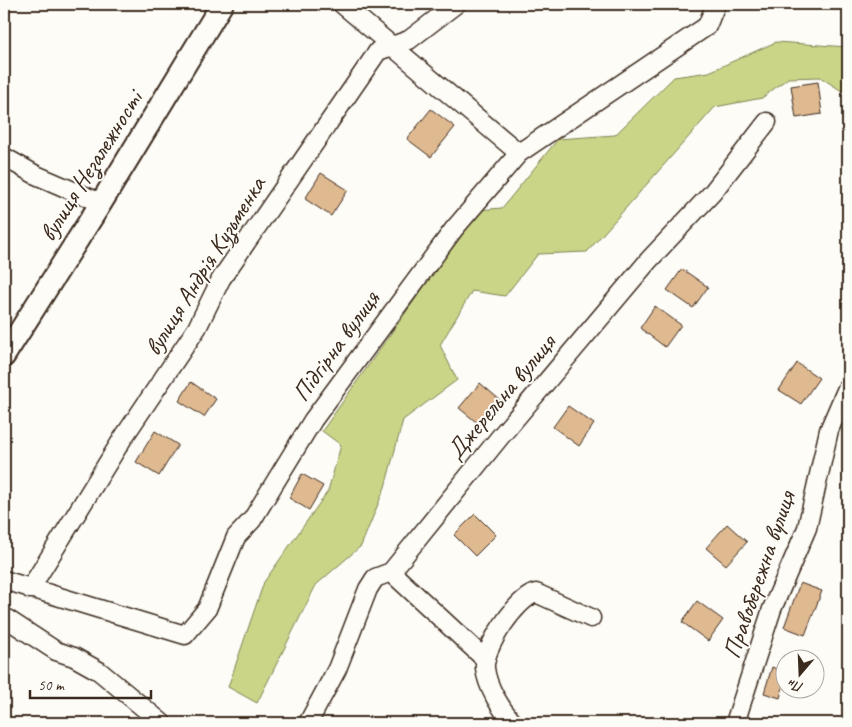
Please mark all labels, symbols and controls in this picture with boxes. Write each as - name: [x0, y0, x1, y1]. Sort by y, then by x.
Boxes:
- street label: вулиця Незалежності: [32, 82, 153, 248]
- street label: вулиця Андрія Кузьменка: [137, 169, 275, 362]
- street label: Підгірна вулиця: [285, 284, 387, 408]
- street label: Джерельна вулиця: [439, 326, 564, 466]
- street label: Правобережна вулиця: [716, 485, 803, 663]
- north arrow: [774, 650, 824, 700]
- scale bar: [30, 667, 151, 699]
- text: Пн: [785, 675, 806, 696]
- text: 50 m: [38, 676, 65, 695]

